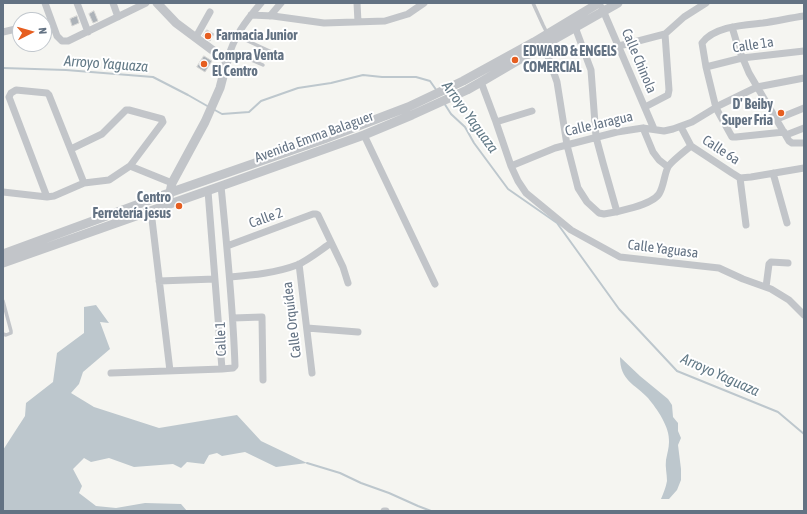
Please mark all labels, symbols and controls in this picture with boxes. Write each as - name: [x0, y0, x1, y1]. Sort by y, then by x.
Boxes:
- north arrow: [12, 12, 52, 52]
- street label: Calle Chinola: [618, 26, 660, 96]
- text: N: [37, 27, 49, 35]
- place label: Farmacia Junior: [216, 28, 297, 44]
- marker: Farmacia Junior: [203, 31, 213, 41]
- street label: Calle 1a: [731, 33, 775, 57]
- place label: EDWARD & ENGElS COMERCIAL: [523, 44, 617, 76]
- place label: Compra Venta El Centro: [212, 48, 284, 80]
- water label: Arroyo Yaguaza: [63, 52, 149, 76]
- marker: EDWARD & ENGElS COMERCIAL: [510, 55, 520, 65]
- marker: Compra Venta El Centro: [199, 59, 209, 69]
- water label: Arroyo Yaguaza: [438, 78, 502, 156]
- place label: D' Beiby Super Fria: [722, 97, 773, 130]
- street label: Avenida Emma Balaguer: [252, 108, 376, 166]
- street label: Calle Jaragua: [563, 108, 635, 140]
- marker: D' Beiby Super Fria: [776, 108, 786, 118]
- street label: Calle 6a: [699, 132, 743, 168]
- place label: Centro Ferretería jesus: [92, 190, 171, 222]
- marker: Centro Ferretería jesus: [174, 201, 184, 211]
- street label: Calle 2: [247, 204, 285, 232]
- street label: Calle Yaguasa: [627, 236, 699, 262]
- street label: Calle Orquídea: [279, 281, 305, 359]
- street label: Calle 1: [212, 321, 230, 357]
- water label: Arroyo Yaguaza: [678, 350, 762, 400]

